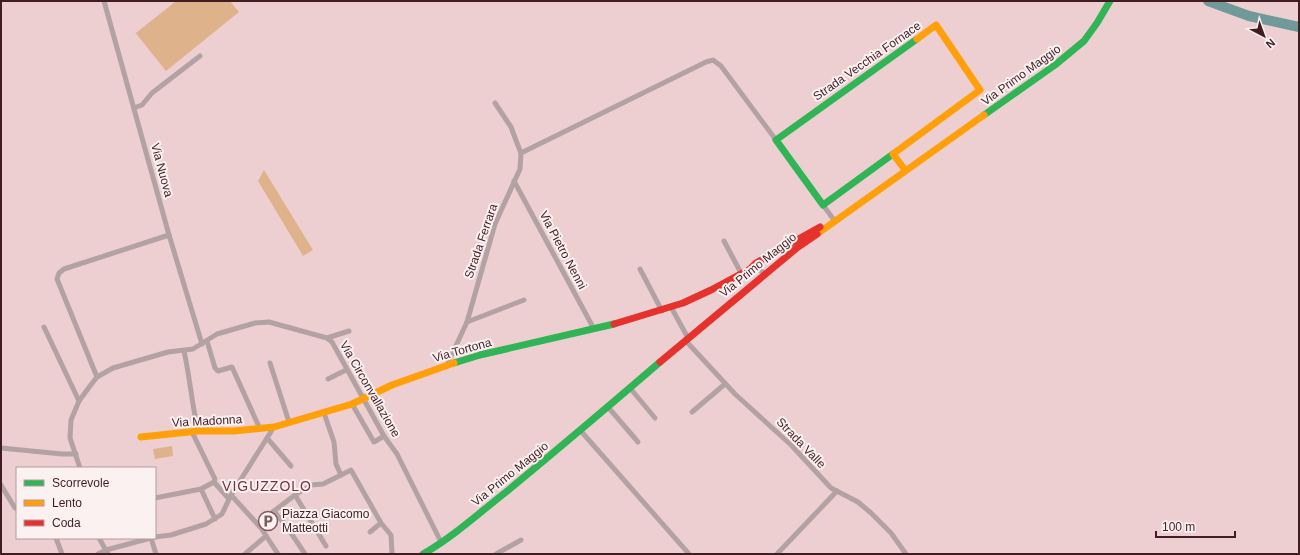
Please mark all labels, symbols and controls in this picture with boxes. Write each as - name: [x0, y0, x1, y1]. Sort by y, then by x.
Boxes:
- north arrow: [1244, 16, 1284, 56]
- street label: Strada Vecchia Fornace: [811, 18, 924, 103]
- text: N: [1264, 36, 1277, 51]
- street label: Via Primo Maggio: [979, 41, 1064, 108]
- street label: Via Nuova: [148, 142, 176, 199]
- street label: Strada Ferrara: [462, 202, 500, 280]
- street label: Via Pietro Nenni: [537, 209, 589, 291]
- street label: Via Primo Maggio: [717, 230, 799, 300]
- street label: Via Tortona: [431, 335, 493, 365]
- street label: Via Circonvallazione: [337, 339, 403, 440]
- street label: Via Madonna: [171, 412, 243, 430]
- street label: Strada Valle: [774, 415, 829, 471]
- street label: Via Primo Maggio: [469, 439, 551, 509]
- legend: [16, 467, 156, 539]
- text: Scorrevole: [52, 476, 110, 490]
- district label: VIGUZZOLO: [222, 478, 312, 494]
- text: Lento: [52, 496, 82, 510]
- place label: Piazza Giacomo Matteotti: [282, 507, 370, 535]
- parking icon: Piazza Giacomo Matteotti: [257, 510, 279, 532]
- scale bar: [1156, 513, 1235, 539]
- text: Coda: [52, 516, 81, 530]
- text: 100 m: [1162, 520, 1195, 534]

